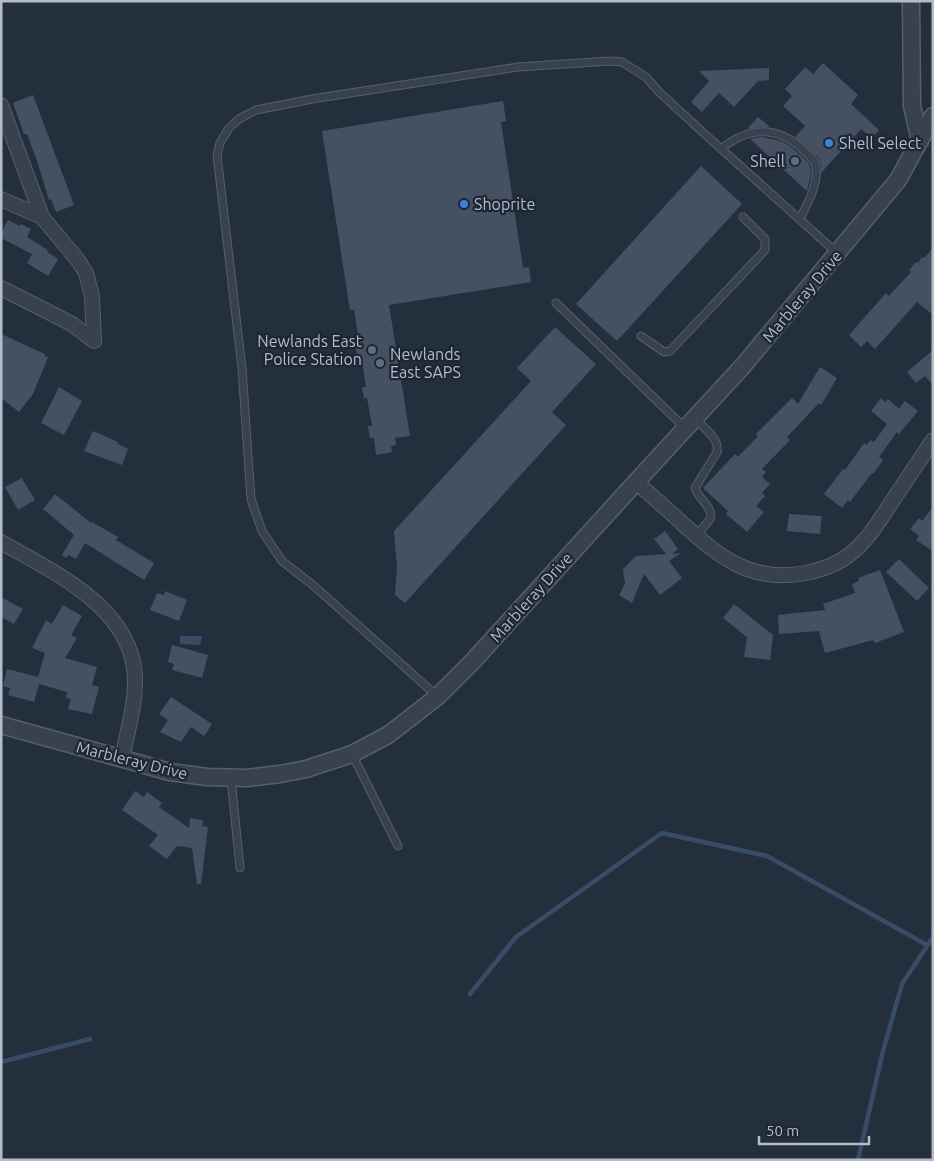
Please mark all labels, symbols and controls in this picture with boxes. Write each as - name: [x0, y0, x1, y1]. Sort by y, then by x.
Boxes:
- place label: Shell Select: [839, 134, 922, 152]
- marker: Shell Select: [823, 137, 835, 149]
- place label: Shell: [750, 152, 785, 170]
- marker: Shell: [789, 155, 801, 167]
- place label: Shoprite: [474, 195, 535, 213]
- marker: Shoprite: [458, 198, 470, 210]
- street label: Marbleray Drive: [758, 247, 846, 345]
- place label: Newlands East Police Station: [257, 332, 363, 368]
- marker: Newlands East Police Station: [366, 344, 378, 356]
- place label: Newlands East SAPS: [390, 345, 461, 381]
- marker: Newlands East SAPS: [374, 357, 386, 369]
- street label: Marbleray Drive: [486, 549, 576, 645]
- street label: Marbleray Drive: [74, 737, 190, 783]
- scale bar: [759, 1114, 869, 1146]
- text: 50 m: [766, 1122, 799, 1139]

